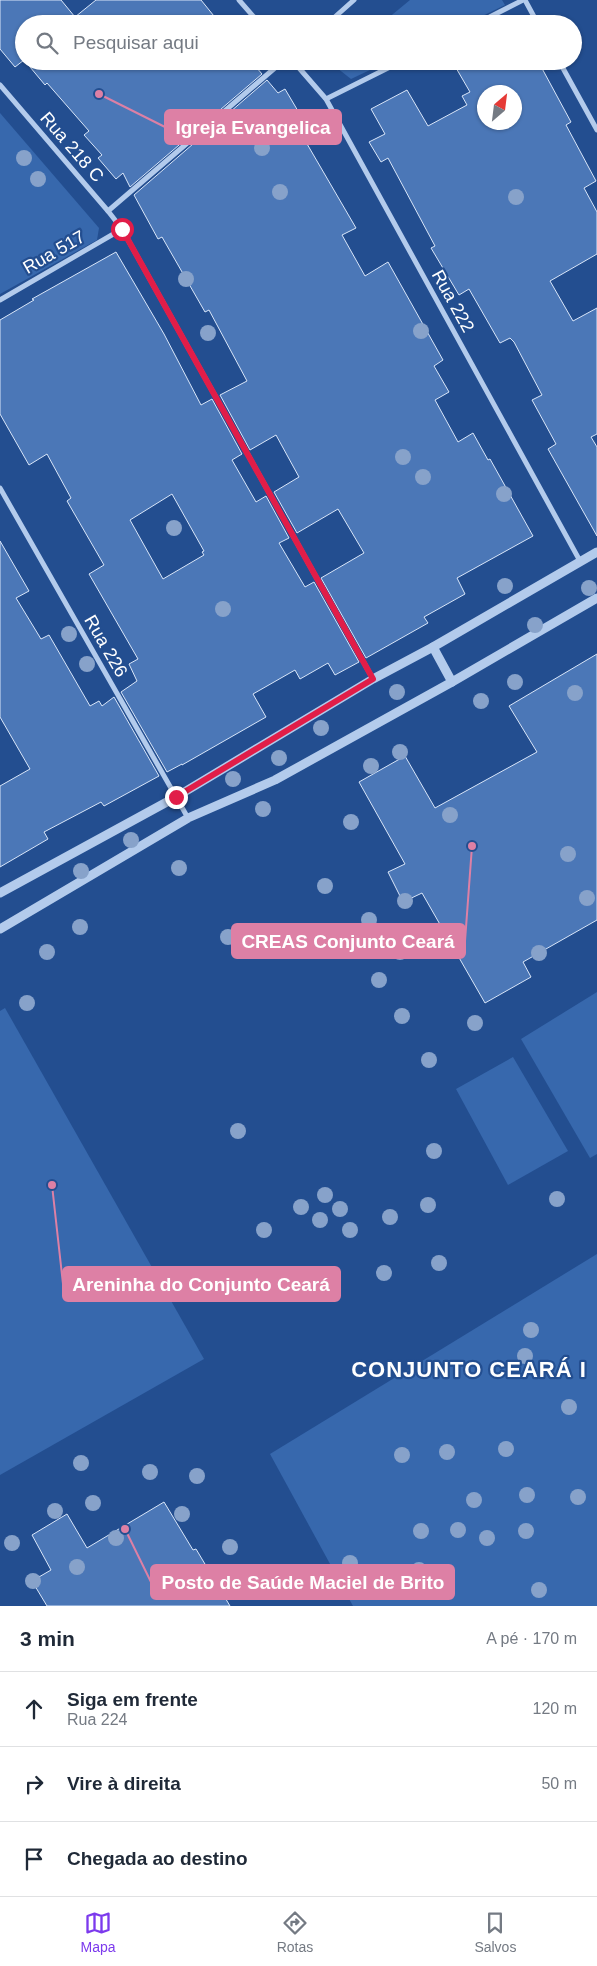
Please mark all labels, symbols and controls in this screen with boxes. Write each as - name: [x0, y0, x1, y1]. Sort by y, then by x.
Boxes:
- search box: [15, 15, 582, 70]
- icon: search: [33, 29, 61, 57]
- text: Pesquisar aqui: [73, 32, 199, 53]
- north arrow: [477, 85, 522, 130]
- street label: Rua 218 C: [36, 108, 108, 186]
- callout: Igreja Evangelica: [165, 110, 341, 144]
- text: Igreja Evangelica: [175, 117, 331, 138]
- route start: [111, 218, 134, 241]
- street label: Rua 517: [20, 226, 88, 278]
- street label: Rua 222: [428, 266, 478, 336]
- street label: Rua 226: [80, 612, 132, 680]
- route end: [165, 786, 188, 809]
- callout: CREAS Conjunto Ceará: [232, 924, 465, 958]
- text: CREAS Conjunto Ceará: [241, 931, 455, 952]
- callout: Areninha do Conjunto Ceará: [63, 1267, 340, 1301]
- text: Areninha do Conjunto Ceará: [72, 1274, 330, 1295]
- district label: CONJUNTO CEARÁ I: [351, 1357, 587, 1382]
- callout: Posto de Saúde Maciel de Brito: [151, 1565, 454, 1599]
- text: Posto de Saúde Maciel de Brito: [162, 1572, 444, 1593]
- text: 3 min: [20, 1627, 75, 1650]
- text: A pé · 170 m: [486, 1630, 577, 1647]
- text: Siga em frente: [67, 1689, 198, 1710]
- icon: ahead: [20, 1695, 48, 1723]
- text: 120 m: [533, 1700, 577, 1717]
- text: Rua 224: [67, 1711, 128, 1728]
- icon: right: [20, 1770, 48, 1798]
- text: Vire à direita: [67, 1773, 181, 1794]
- text: 50 m: [541, 1775, 577, 1792]
- icon: arrive: [20, 1845, 48, 1873]
- text: Chegada ao destino: [67, 1848, 248, 1869]
- tab: Mapa: [81, 1909, 116, 1955]
- tab: Rotas: [277, 1909, 313, 1955]
- tab: Salvos: [474, 1909, 516, 1955]

